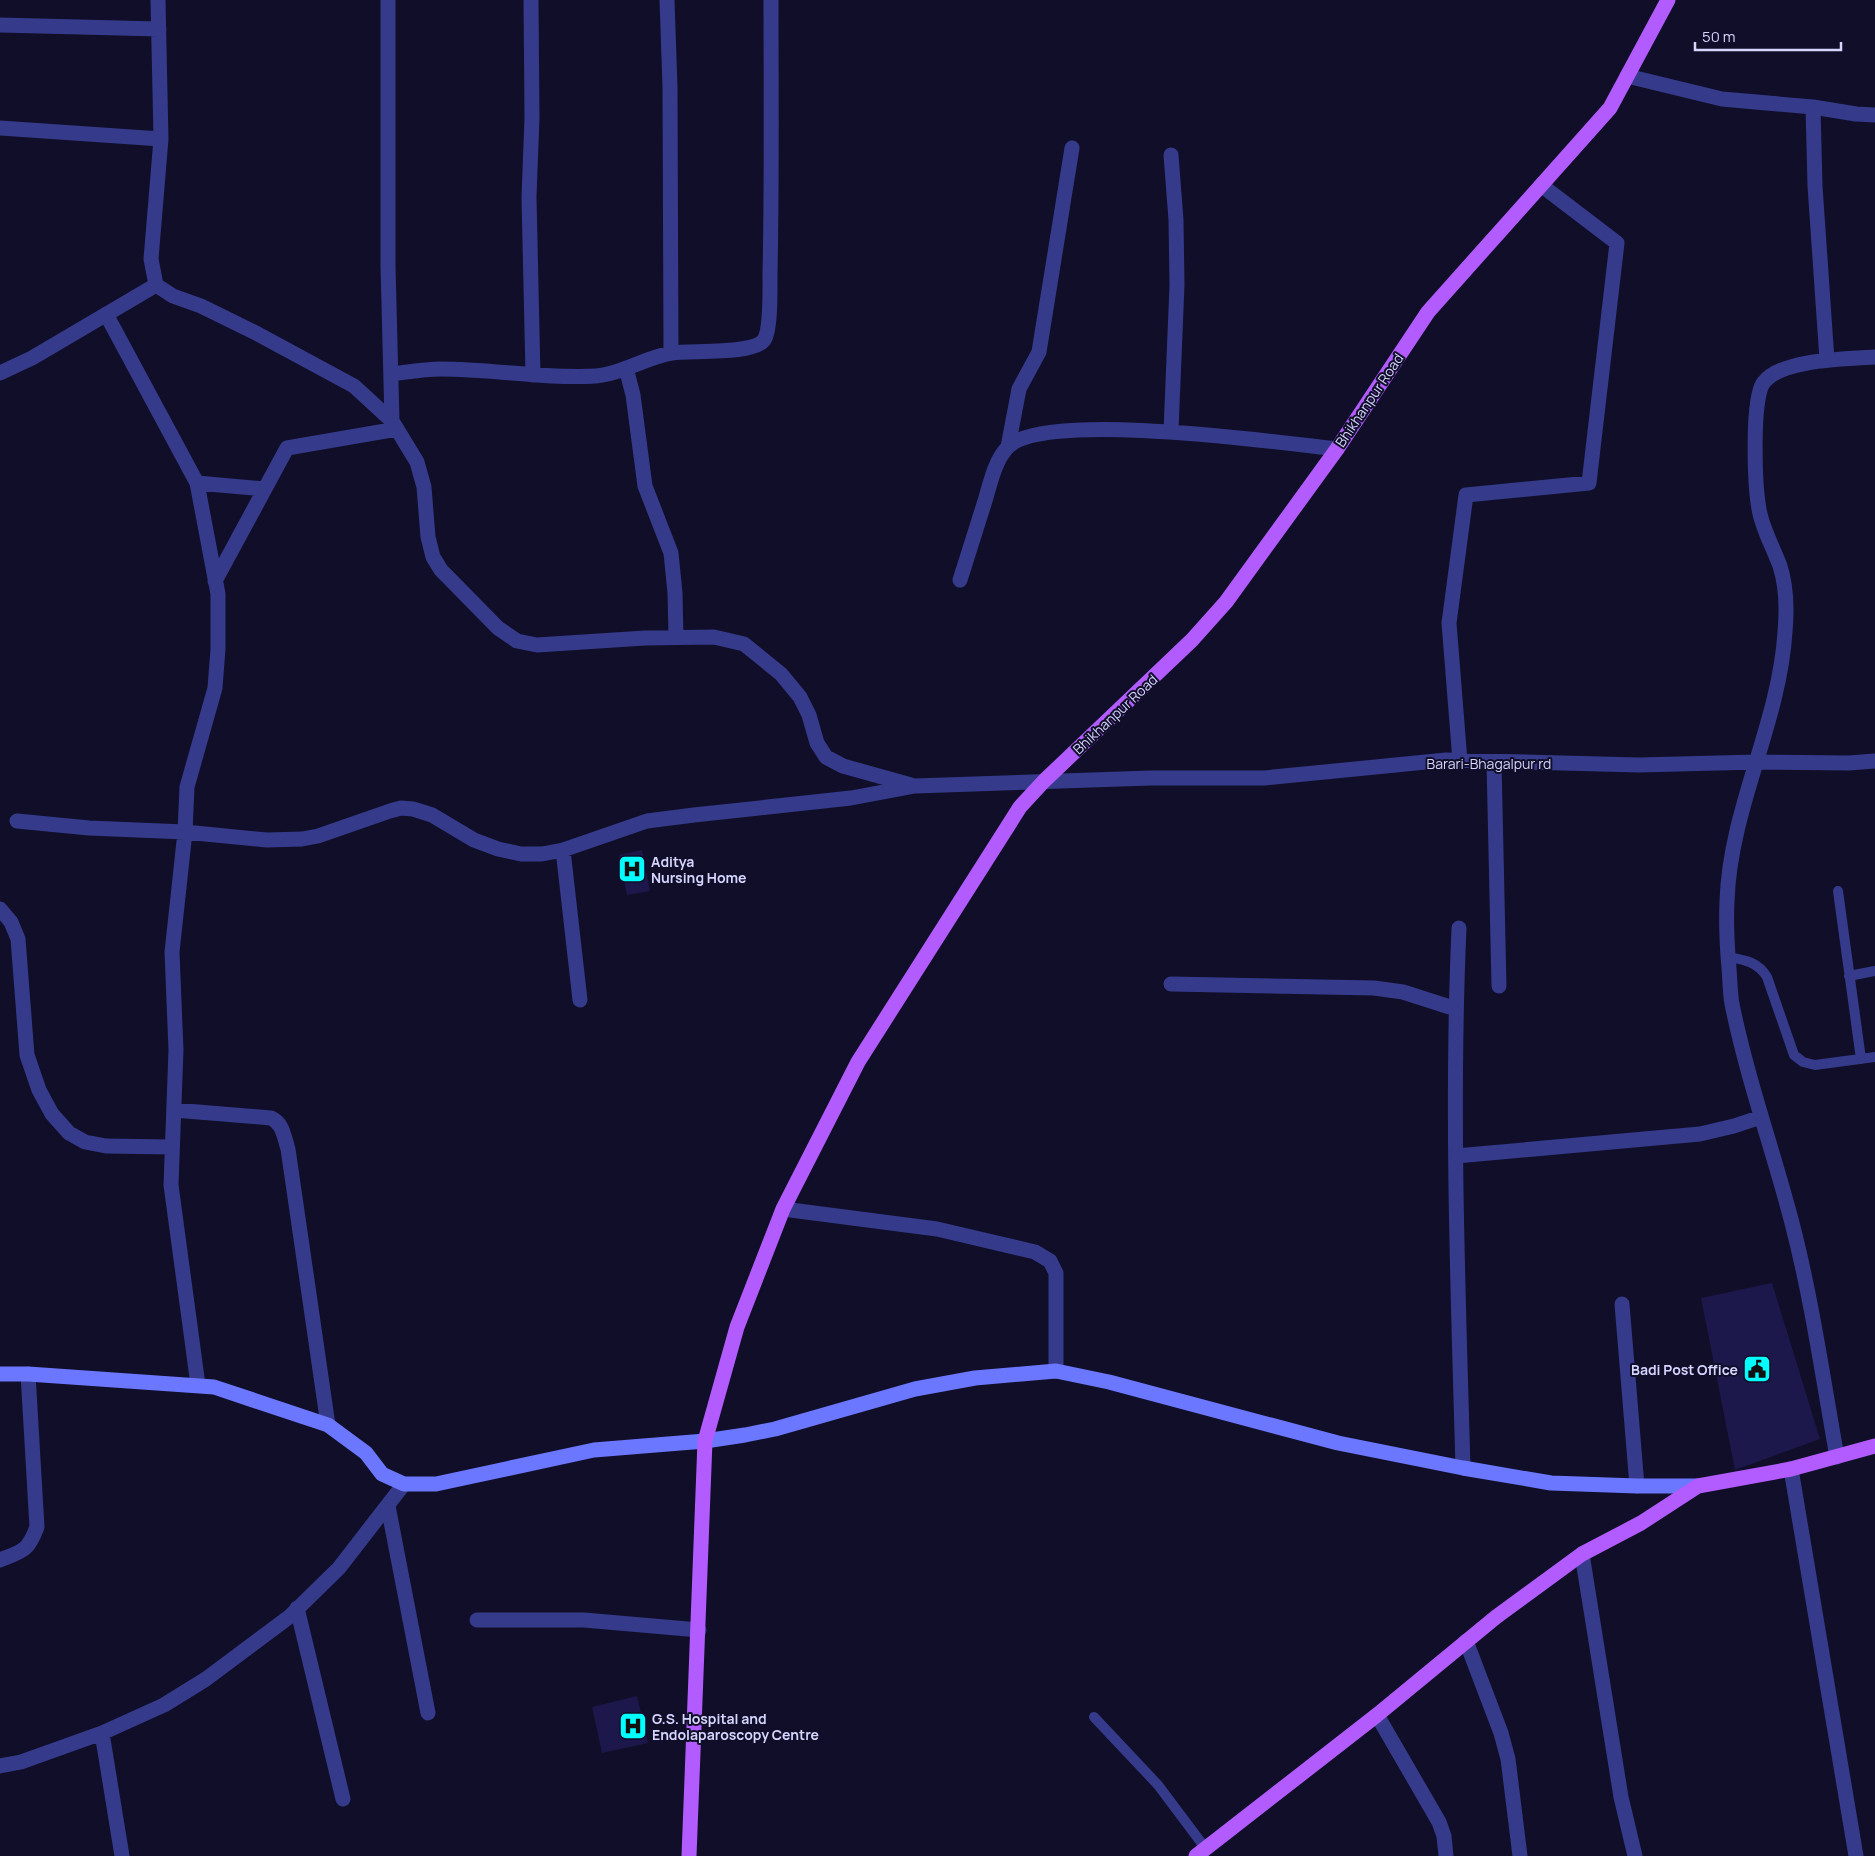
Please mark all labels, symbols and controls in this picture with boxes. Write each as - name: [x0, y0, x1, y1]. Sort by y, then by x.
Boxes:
- scale bar: [1695, 20, 1841, 52]
- text: 50 m: [1702, 26, 1736, 47]
- street label: Bhikhanpur Road: [1331, 349, 1407, 451]
- street label: Bhikhanpur Road: [1069, 670, 1161, 758]
- street label: Barari-Bhagalpur rd: [1427, 754, 1551, 773]
- place label: Aditya Nursing Home: [651, 852, 746, 887]
- hospital icon: Aditya Nursing Home: [617, 854, 647, 884]
- public building icon: Badi Post Office: [1742, 1354, 1772, 1384]
- place label: Badi Post Office: [1631, 1360, 1738, 1379]
- place label: G.S. Hospital and Endolaparoscopy Centre: [652, 1709, 819, 1744]
- hospital icon: G.S. Hospital and Endolaparoscopy Centre: [618, 1711, 648, 1741]

